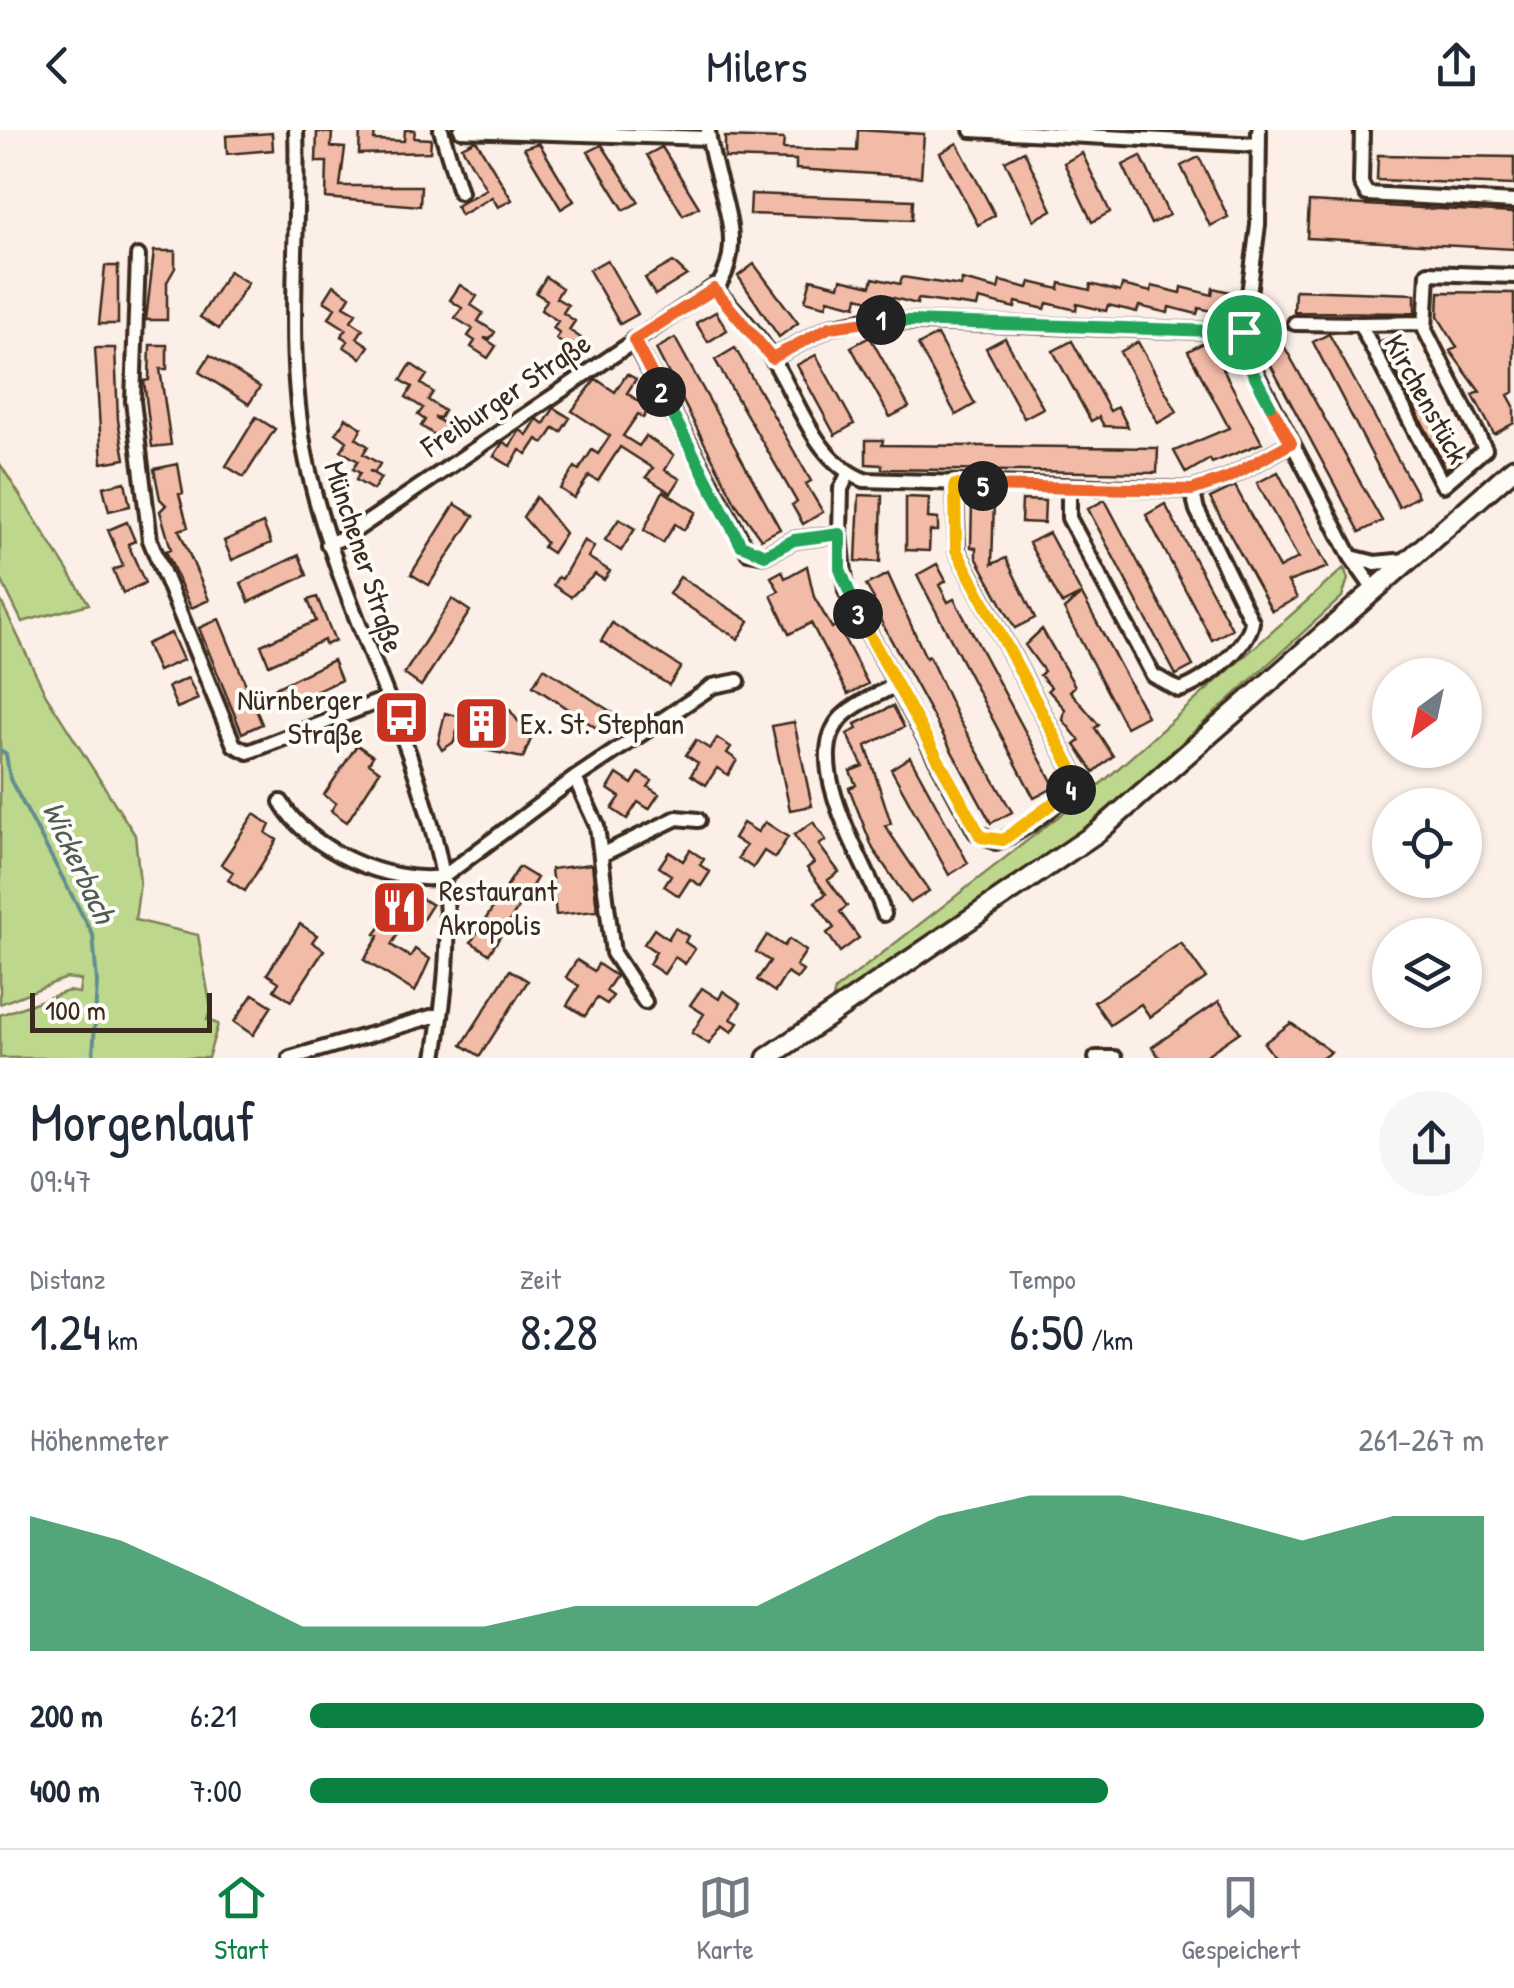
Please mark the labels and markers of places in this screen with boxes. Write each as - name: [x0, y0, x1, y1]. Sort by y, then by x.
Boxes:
- pin: [1202, 290, 1287, 375]
- pin: 1: [856, 295, 906, 345]
- pin: 2: [636, 367, 686, 417]
- pin: 5: [958, 461, 1008, 511]
- pin: 3: [833, 589, 883, 639]
- place label: Nürnberger Straße: [237, 679, 363, 753]
- bus stop icon: Nürnberger Straße: [372, 687, 432, 747]
- building icon: Ex. St. Stephan: [451, 694, 511, 754]
- place label: Ex. St. Stephan: [520, 703, 684, 743]
- pin: 4: [1046, 765, 1096, 815]
- place label: Restaurant Akropolis: [439, 870, 558, 944]
- restaurant icon: Restaurant Akropolis: [370, 878, 430, 938]

